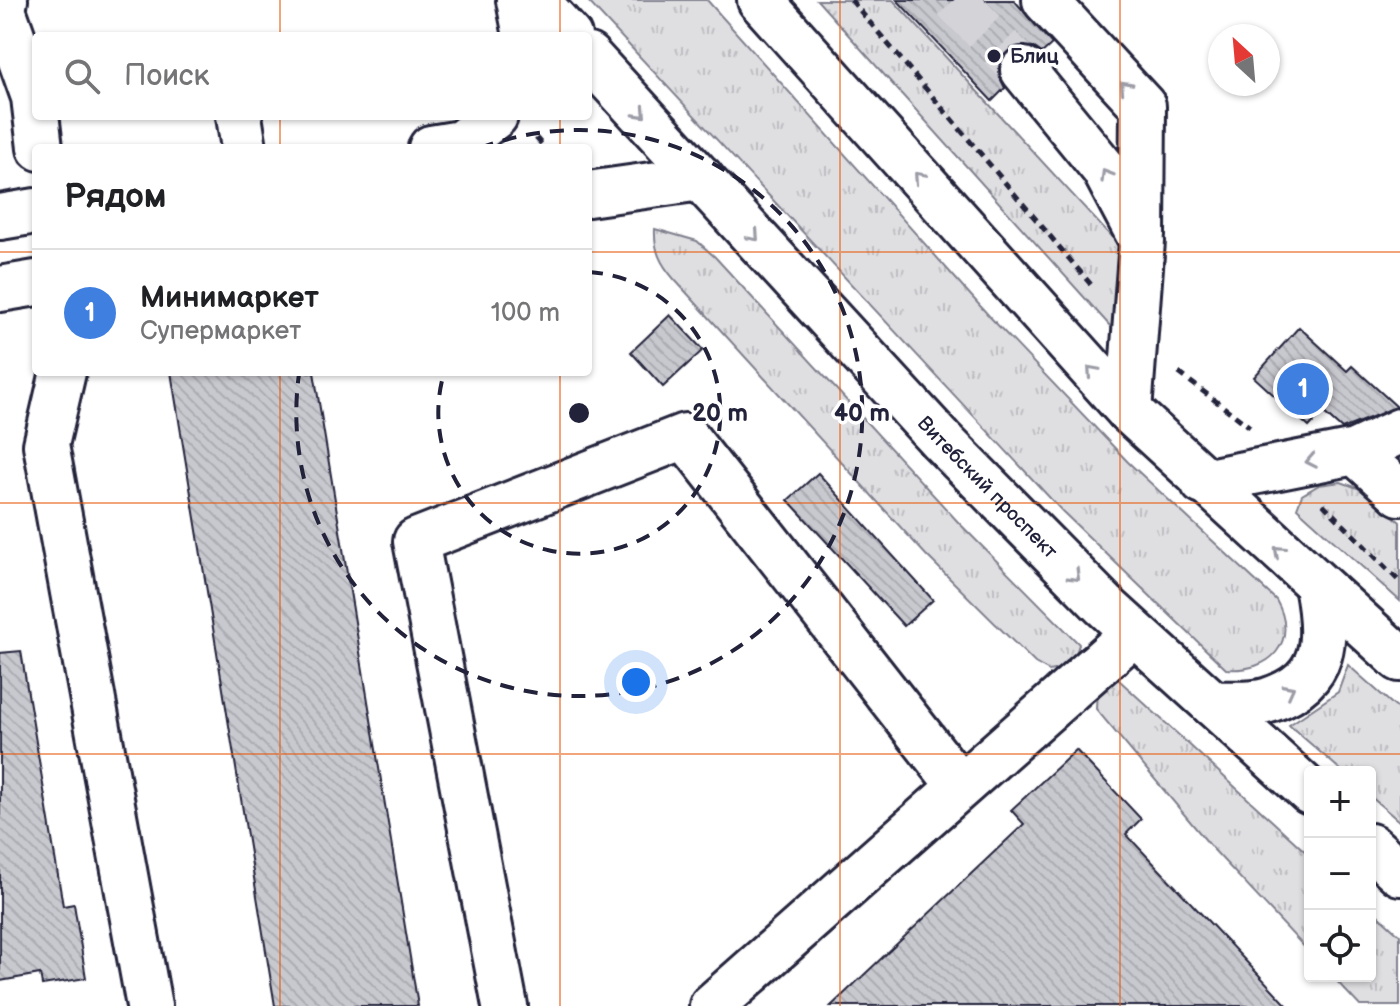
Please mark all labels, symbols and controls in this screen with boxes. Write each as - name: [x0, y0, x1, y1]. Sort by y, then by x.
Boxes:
- north arrow: [1208, 24, 1280, 96]
- search box: [32, 32, 592, 120]
- place label: Блиц: [1010, 45, 1059, 69]
- marker: Блиц: [985, 47, 1003, 65]
- icon: search: [60, 54, 104, 98]
- text: Поиск: [124, 58, 210, 94]
- one-way arrow: [1120, 81, 1134, 96]
- one-way arrow: [632, 104, 646, 119]
- one-way arrow: [1100, 169, 1116, 184]
- one-way arrow: [914, 172, 928, 186]
- text: Рядом: [64, 176, 166, 217]
- one-way arrow: [745, 226, 759, 241]
- text: Минимаркет: [140, 280, 319, 316]
- text: 1: [85, 298, 95, 329]
- text: 100 m: [491, 298, 560, 329]
- text: Супермаркет: [140, 316, 301, 347]
- pin: 1: [1277, 359, 1329, 419]
- one-way arrow: [1088, 365, 1102, 380]
- centre of rings: [565, 399, 593, 427]
- text: 20 m: [692, 399, 748, 428]
- text: 40 m: [834, 399, 890, 428]
- street label: Витебский проспект: [912, 412, 1063, 564]
- one-way arrow: [1304, 452, 1318, 469]
- one-way arrow: [1274, 547, 1289, 561]
- one-way arrow: [1066, 567, 1080, 581]
- your location: [616, 662, 656, 702]
- one-way arrow: [1280, 684, 1295, 699]
- map controls: [1304, 766, 1376, 982]
- button: +: [1304, 766, 1376, 838]
- button: −: [1304, 838, 1376, 910]
- button: locate: [1304, 910, 1376, 982]

